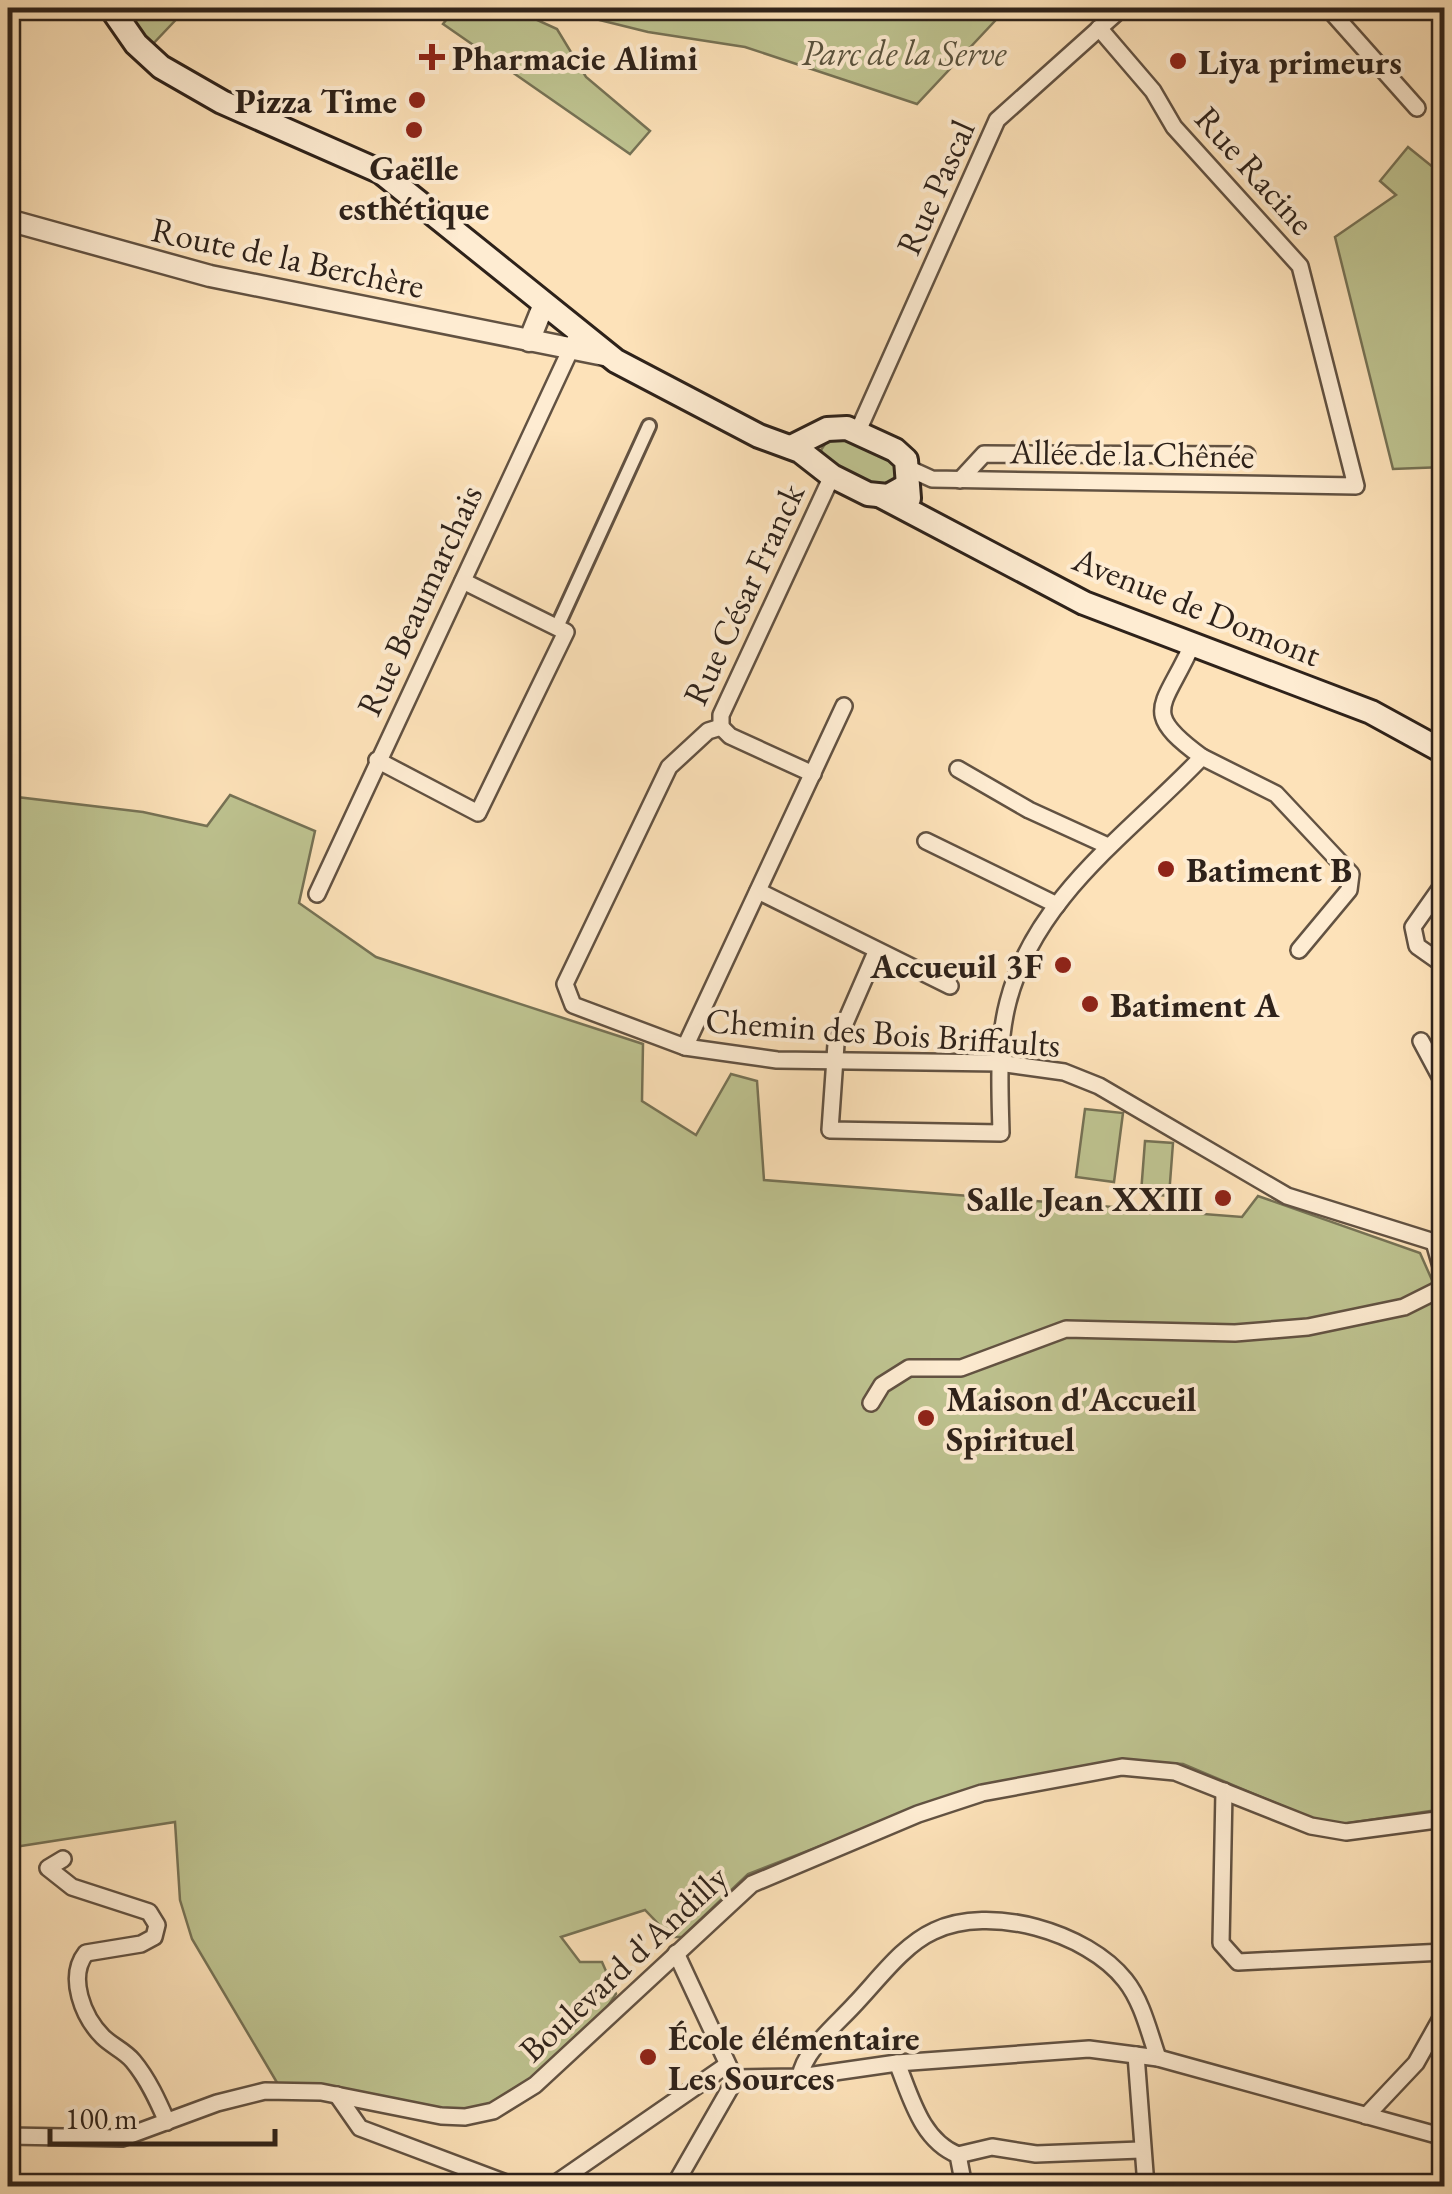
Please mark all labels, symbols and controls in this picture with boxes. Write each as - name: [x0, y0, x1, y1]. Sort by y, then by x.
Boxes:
- park label: Parc de la Serve: [802, 30, 1008, 75]
- place label: Pharmacie Alimi: [452, 35, 698, 80]
- place label: Liya primeurs: [1198, 39, 1402, 84]
- marker: Pharmacie Alimi: [421, 46, 443, 68]
- marker: Liya primeurs: [1167, 50, 1189, 72]
- place label: Pizza Time: [234, 78, 397, 123]
- marker: Pizza Time: [406, 89, 428, 111]
- street label: Rue Racine: [1185, 96, 1325, 244]
- street label: Rue Pascal: [885, 113, 985, 261]
- marker: Gaëlle esthétique: [403, 119, 425, 141]
- place label: Gaëlle esthétique: [339, 145, 489, 230]
- street label: Route de la Berchère: [148, 206, 428, 308]
- street label: Allée de la Chênée: [1008, 428, 1255, 478]
- street label: Rue César Franck: [672, 476, 814, 712]
- street label: Rue Beaumarchais: [346, 477, 492, 723]
- street label: Avenue de Domont: [1065, 535, 1328, 676]
- place label: Batiment B: [1186, 847, 1352, 892]
- marker: Batiment B: [1155, 858, 1177, 880]
- place label: Accueuil 3F: [869, 943, 1043, 988]
- marker: Accueuil 3F: [1052, 954, 1074, 976]
- place label: Batiment A: [1110, 982, 1280, 1027]
- marker: Batiment A: [1079, 993, 1101, 1015]
- street label: Chemin des Bois Briffaults: [704, 997, 1062, 1067]
- place label: Salle Jean XXIII: [967, 1176, 1203, 1221]
- marker: Salle Jean XXIII: [1212, 1187, 1234, 1209]
- place label: Maison d'Accueil Spirituel: [946, 1376, 1196, 1461]
- marker: Maison d'Accueil Spirituel: [915, 1407, 937, 1429]
- street label: Boulevard d'Andilly: [509, 1854, 737, 2071]
- place label: École élémentaire Les Sources: [668, 2015, 920, 2100]
- marker: École élémentaire Les Sources: [637, 2046, 659, 2068]
- scale bar: [50, 2084, 275, 2146]
- text: 100 m: [65, 2099, 138, 2138]

